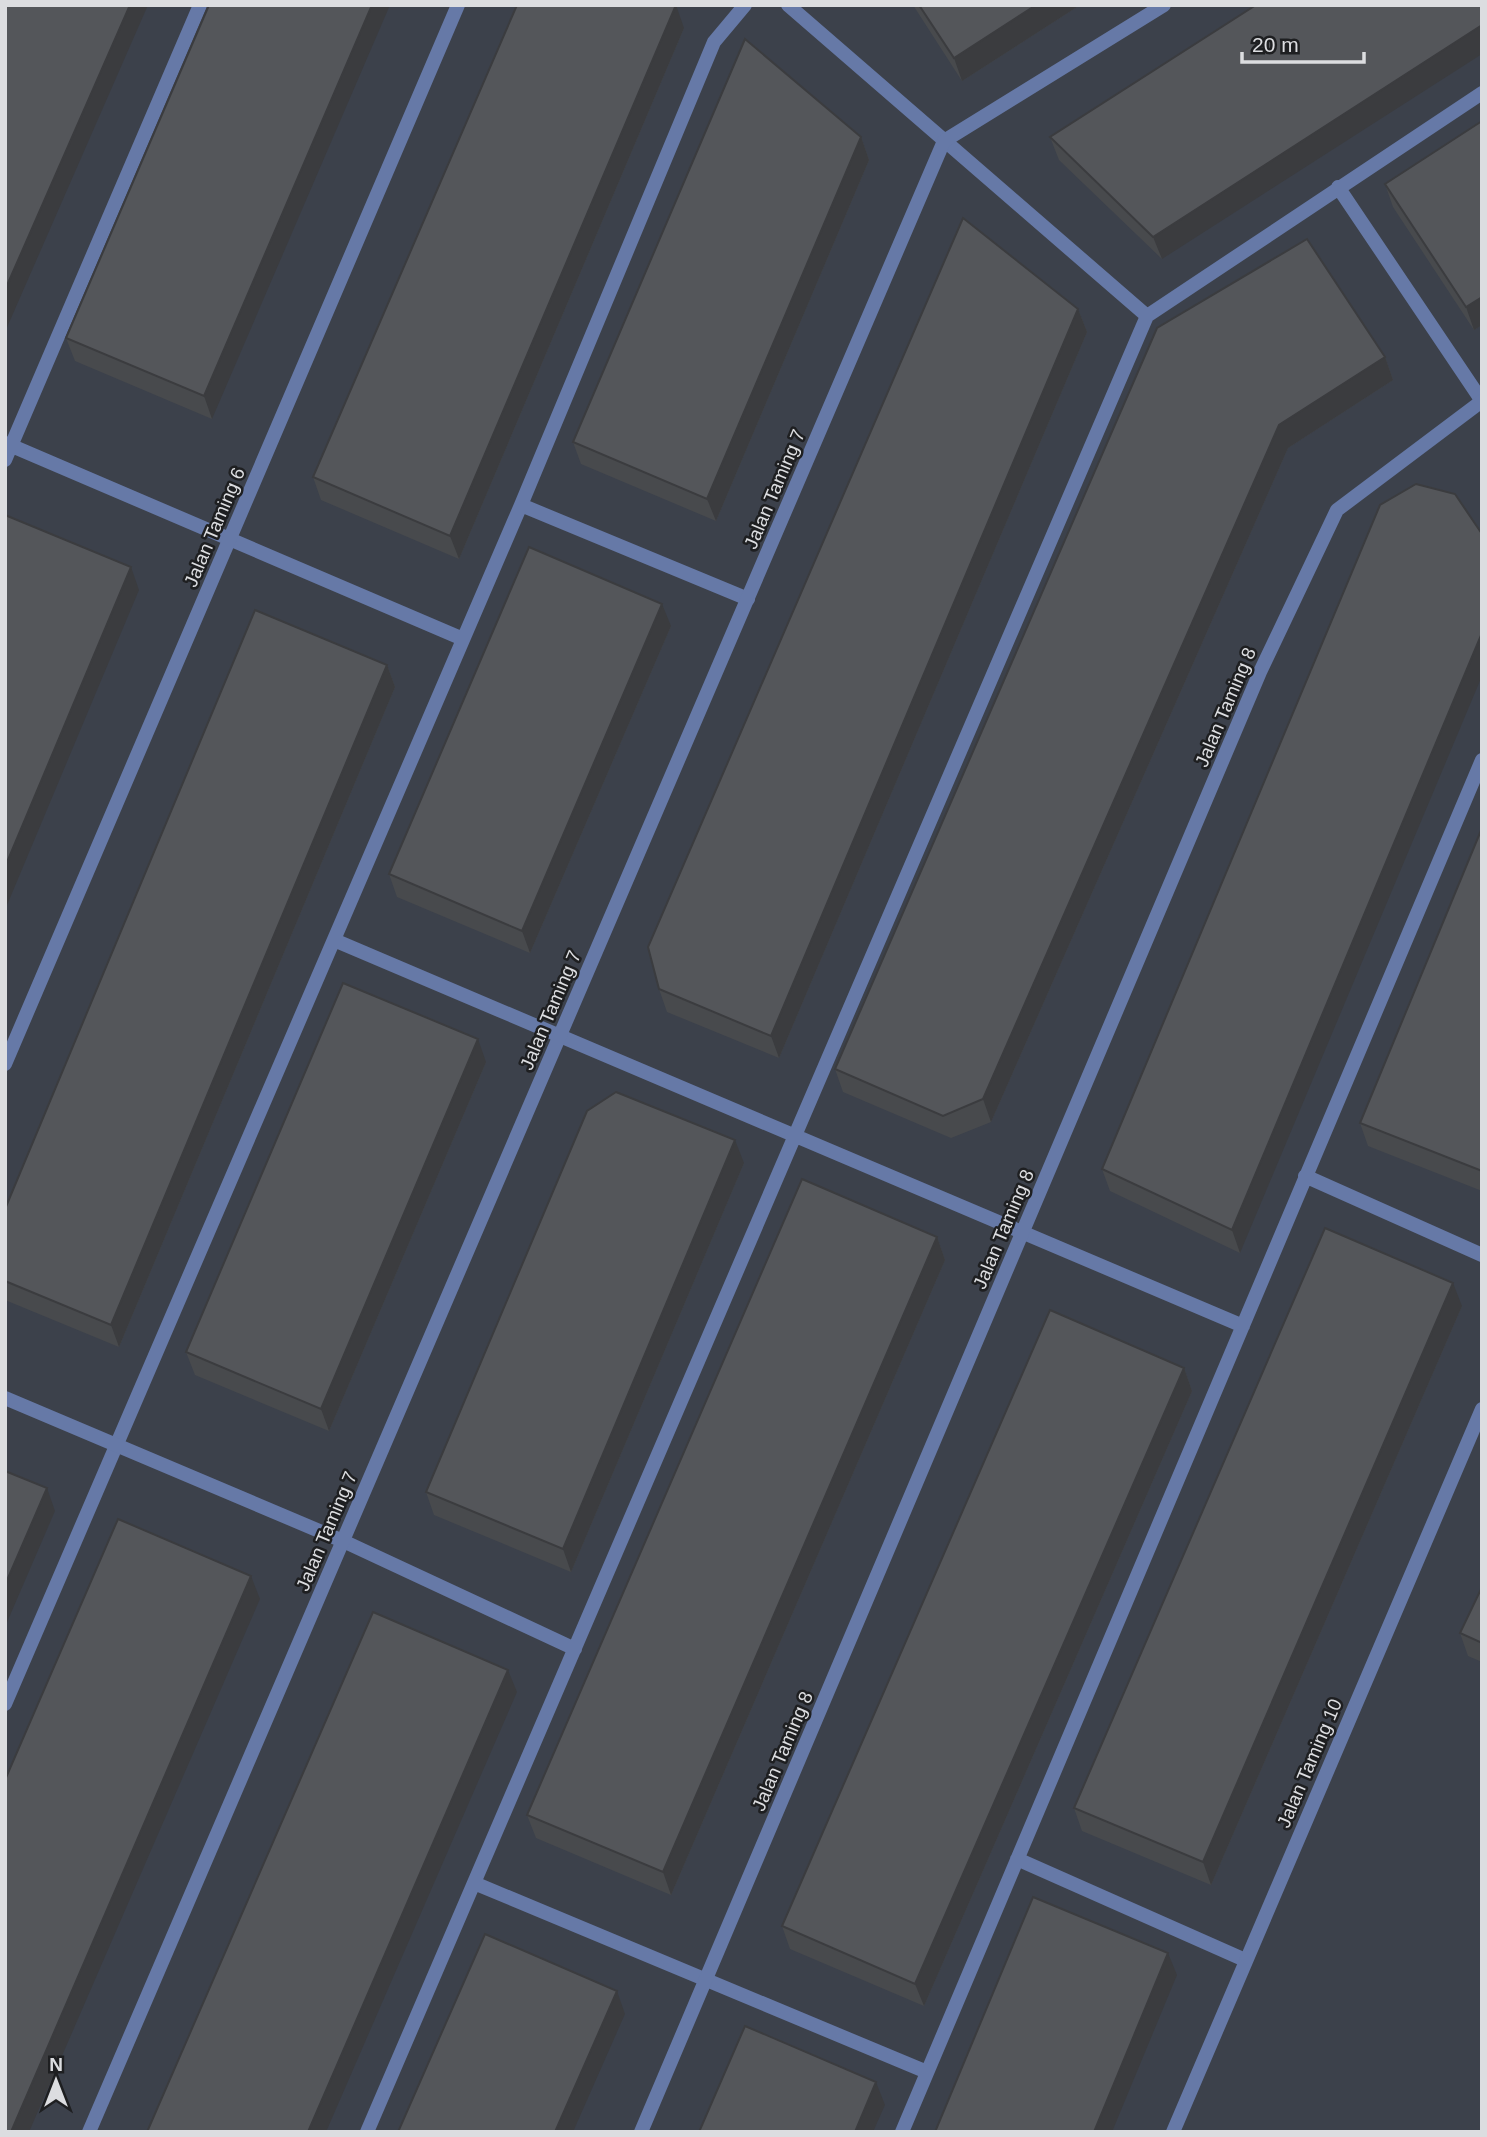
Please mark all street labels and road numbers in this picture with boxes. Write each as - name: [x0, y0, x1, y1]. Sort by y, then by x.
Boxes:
- street label: Jalan Taming 7: [740, 426, 809, 552]
- street label: Jalan Taming 6: [180, 464, 249, 590]
- street label: Jalan Taming 8: [1191, 644, 1260, 770]
- street label: Jalan Taming 7: [516, 947, 585, 1073]
- street label: Jalan Taming 8: [969, 1166, 1038, 1292]
- street label: Jalan Taming 7: [292, 1468, 361, 1594]
- street label: Jalan Taming 8: [748, 1688, 817, 1814]
- street label: Jalan Taming 10: [1273, 1696, 1346, 1831]

